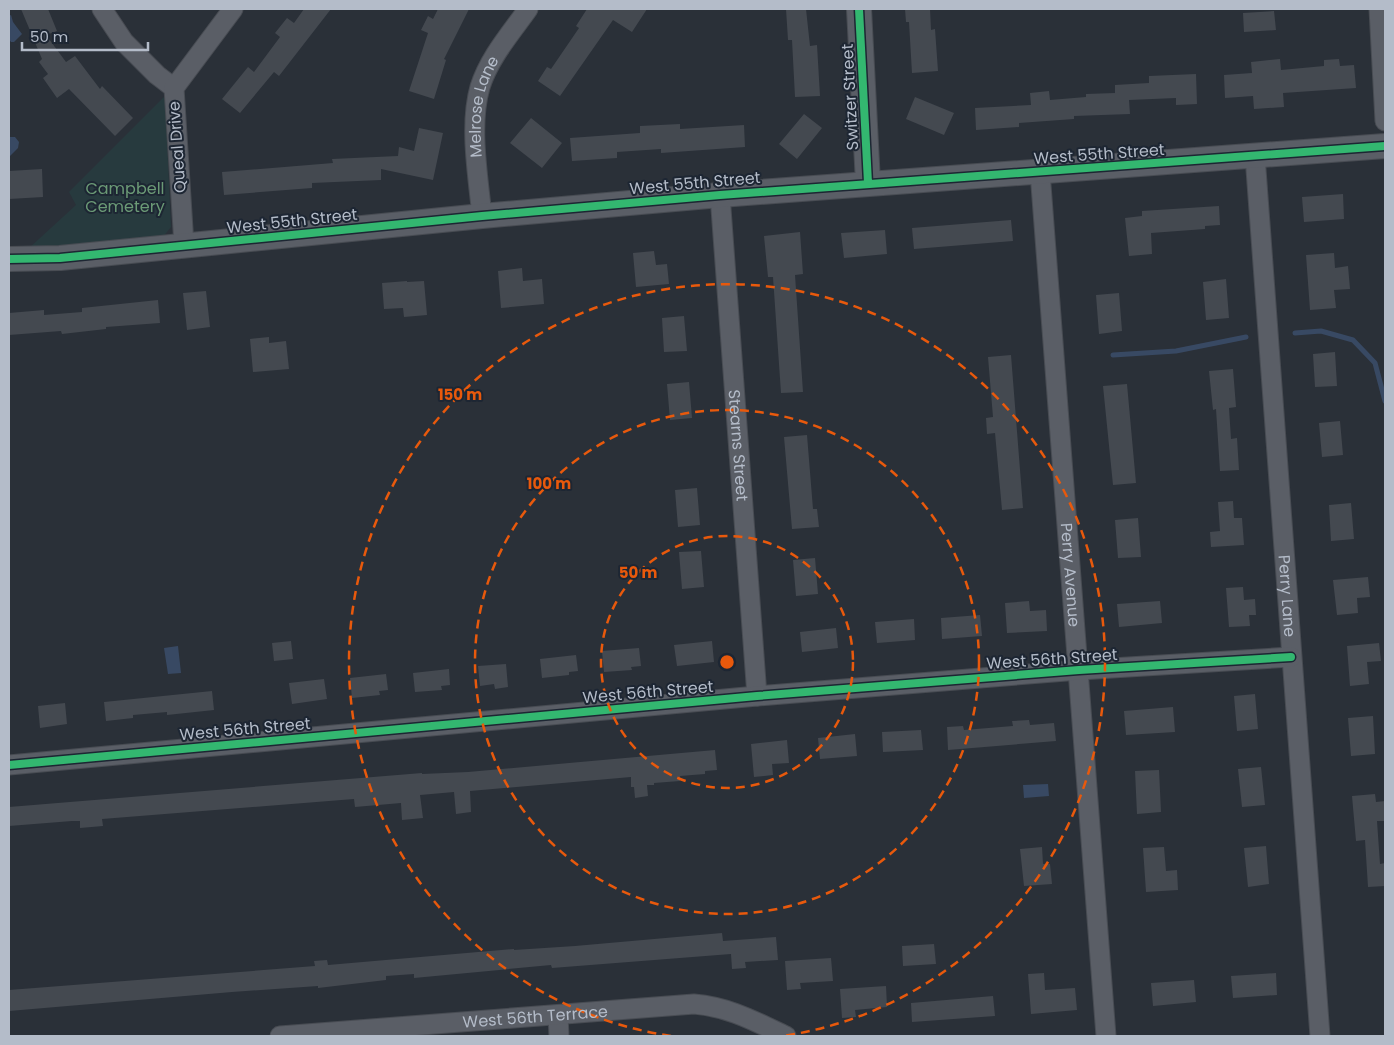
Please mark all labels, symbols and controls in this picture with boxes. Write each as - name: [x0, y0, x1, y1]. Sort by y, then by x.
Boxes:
- scale bar: [22, 20, 149, 52]
- text: 50 m: [30, 26, 68, 47]
- street label: Switzer Street: [836, 43, 864, 151]
- street label: Melrose Lane: [463, 51, 504, 158]
- street label: Queal Drive: [162, 100, 192, 194]
- street label: West 55th Street: [1033, 138, 1165, 170]
- street label: West 55th Street: [629, 166, 762, 200]
- park label: Campbell Cemetery: [85, 177, 165, 218]
- street label: West 55th Street: [226, 203, 359, 239]
- text: 150 m: [438, 384, 482, 405]
- street label: Stearns Street: [723, 389, 754, 502]
- text: 100 m: [527, 473, 571, 494]
- street label: Perry Avenue: [1055, 522, 1086, 628]
- street label: Perry Lane: [1273, 554, 1302, 638]
- text: 50 m: [619, 562, 657, 583]
- street label: West 56th Street: [986, 643, 1118, 675]
- centre of rings: [718, 653, 736, 671]
- street label: West 56th Street: [582, 675, 715, 709]
- street label: West 56th Street: [179, 712, 312, 746]
- street label: West 56th Terrace: [462, 999, 609, 1033]

